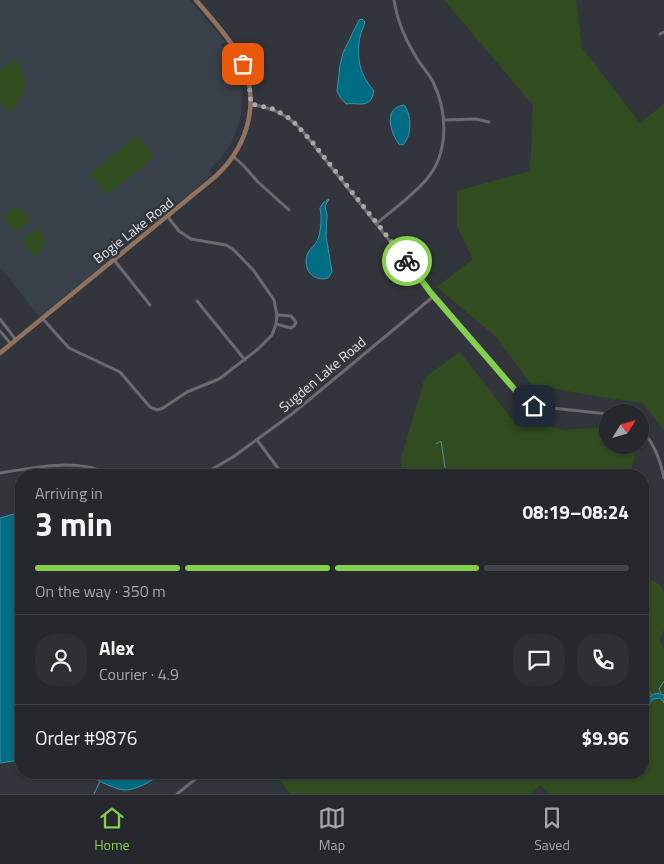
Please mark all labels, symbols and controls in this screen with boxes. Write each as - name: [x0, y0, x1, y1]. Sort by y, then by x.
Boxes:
- pin: [222, 43, 264, 85]
- icon: bag: [229, 50, 257, 78]
- street label: Bogie Lake Road: [88, 192, 178, 268]
- courier: [382, 236, 432, 286]
- icon: bike: [393, 247, 421, 275]
- street label: Sugden Lake Road: [274, 331, 370, 417]
- pin: [513, 385, 555, 427]
- icon: home: [520, 392, 548, 420]
- north arrow: [599, 404, 649, 454]
- map controls: [599, 404, 649, 454]
- text: Arriving in: [35, 481, 103, 505]
- text: 08:19–08:24: [522, 497, 629, 526]
- text: 3 min: [35, 500, 113, 548]
- text: On the way · 350 m: [35, 579, 166, 603]
- text: Alex: [99, 633, 134, 662]
- button: person: [35, 634, 87, 686]
- button: chat: [513, 634, 565, 686]
- button: phone: [577, 634, 629, 686]
- text: Courier · 4.9: [99, 662, 179, 686]
- text: Order #9876: [35, 723, 137, 752]
- text: $9.96: [582, 723, 629, 752]
- tab: Home: [94, 804, 130, 855]
- tab: Map: [318, 804, 346, 855]
- tab: Saved: [534, 804, 570, 855]

